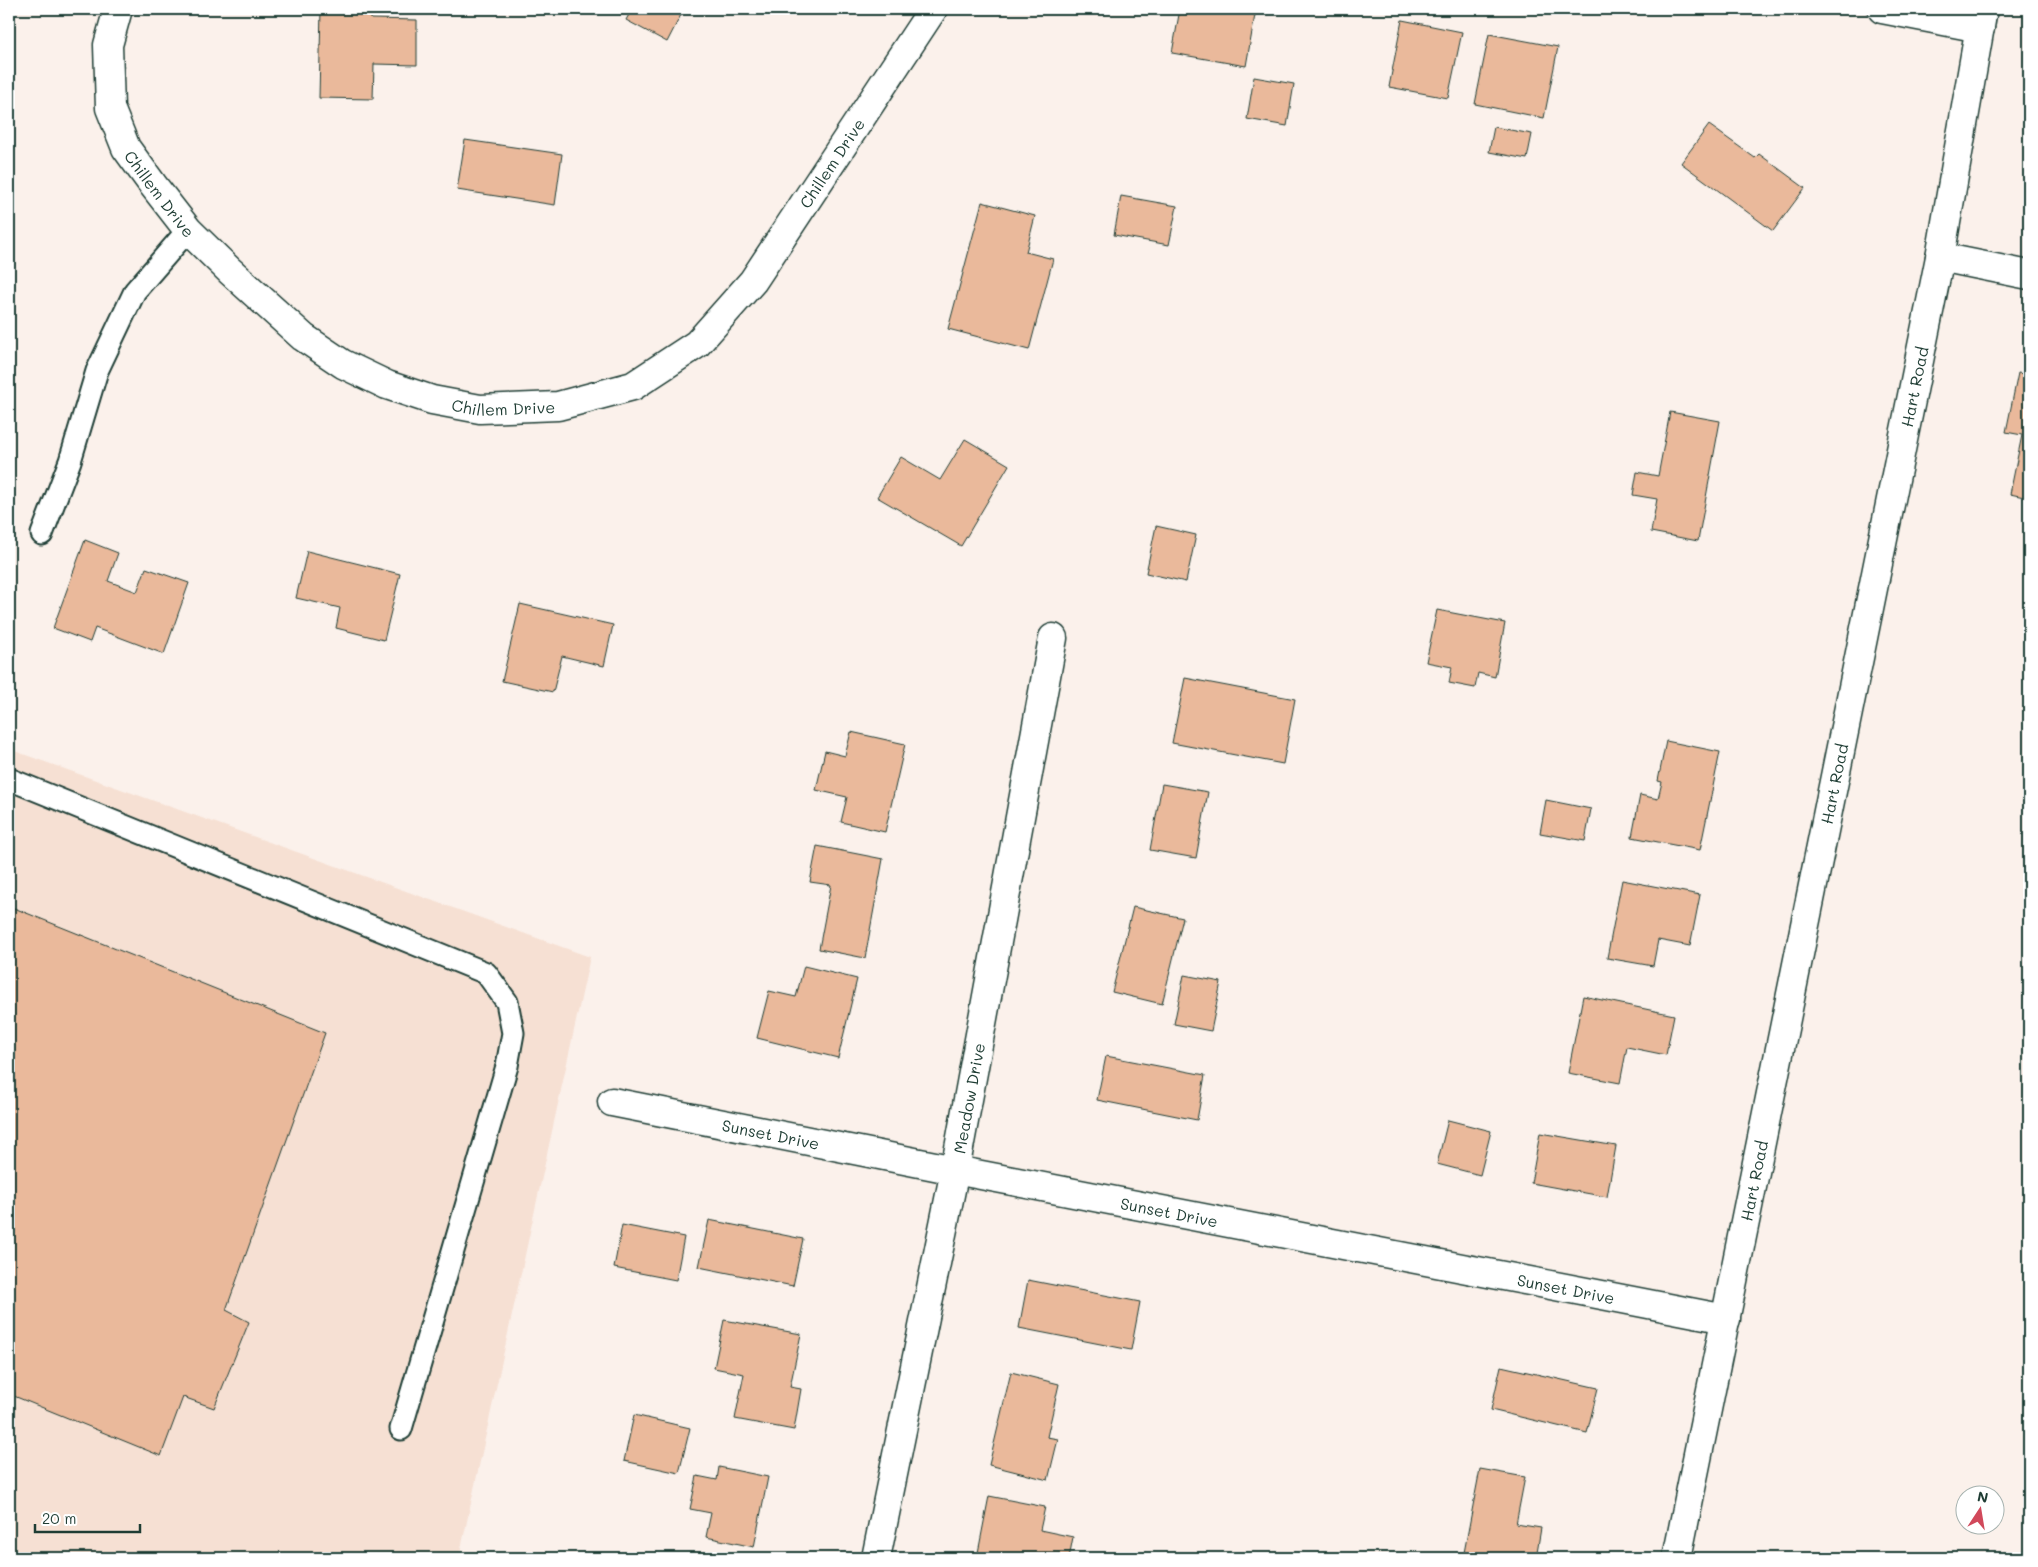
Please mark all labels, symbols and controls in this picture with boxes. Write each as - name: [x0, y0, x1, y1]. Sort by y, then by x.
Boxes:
- street label: Chillem Drive: [794, 114, 869, 212]
- street label: Chillem Drive: [120, 146, 199, 241]
- street label: Hart Road: [1895, 345, 1932, 429]
- street label: Chillem Drive: [450, 393, 555, 419]
- street label: Hart Road: [1815, 742, 1852, 826]
- street label: Meadow Drive: [948, 1041, 989, 1155]
- street label: Sunset Drive: [720, 1114, 821, 1153]
- street label: Hart Road: [1735, 1139, 1772, 1223]
- street label: Sunset Drive: [1119, 1192, 1220, 1231]
- street label: Sunset Drive: [1516, 1268, 1617, 1308]
- north arrow: [1956, 1484, 2006, 1534]
- text: N: [1976, 1486, 1990, 1507]
- scale bar: [35, 1502, 140, 1534]
- text: 20 m: [42, 1508, 76, 1528]

